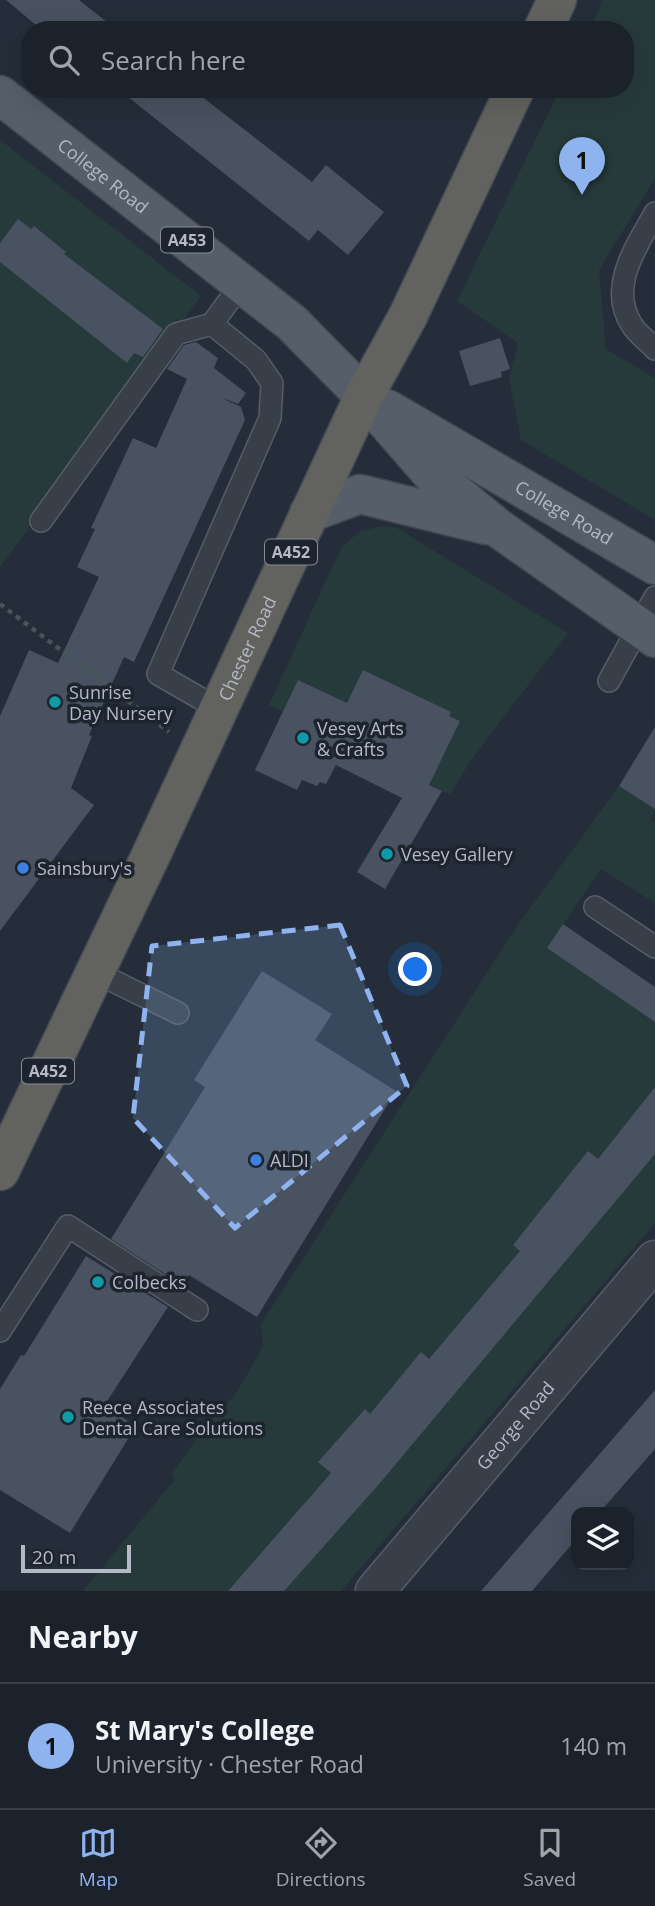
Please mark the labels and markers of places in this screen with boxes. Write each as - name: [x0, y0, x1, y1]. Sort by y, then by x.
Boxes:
- pin: 1: [559, 137, 605, 195]
- place label: Sunrise Day Nursery: [69, 680, 174, 725]
- marker: Sunrise Day Nursery: [47, 694, 63, 710]
- place label: Vesey Arts & Crafts: [317, 716, 404, 761]
- marker: Vesey Arts & Crafts: [295, 730, 311, 746]
- place label: Vesey Gallery: [401, 842, 514, 866]
- marker: Vesey Gallery: [379, 846, 395, 862]
- place label: Sainsbury's: [37, 856, 132, 880]
- marker: Sainsbury's: [15, 860, 31, 876]
- place label: ALDI: [270, 1148, 309, 1172]
- marker: ALDI: [248, 1152, 264, 1168]
- place label: Colbecks: [112, 1270, 187, 1294]
- marker: Colbecks: [90, 1274, 106, 1290]
- place label: Reece Associates Dental Care Solutions: [82, 1395, 263, 1440]
- marker: Reece Associates Dental Care Solutions: [60, 1409, 76, 1425]

